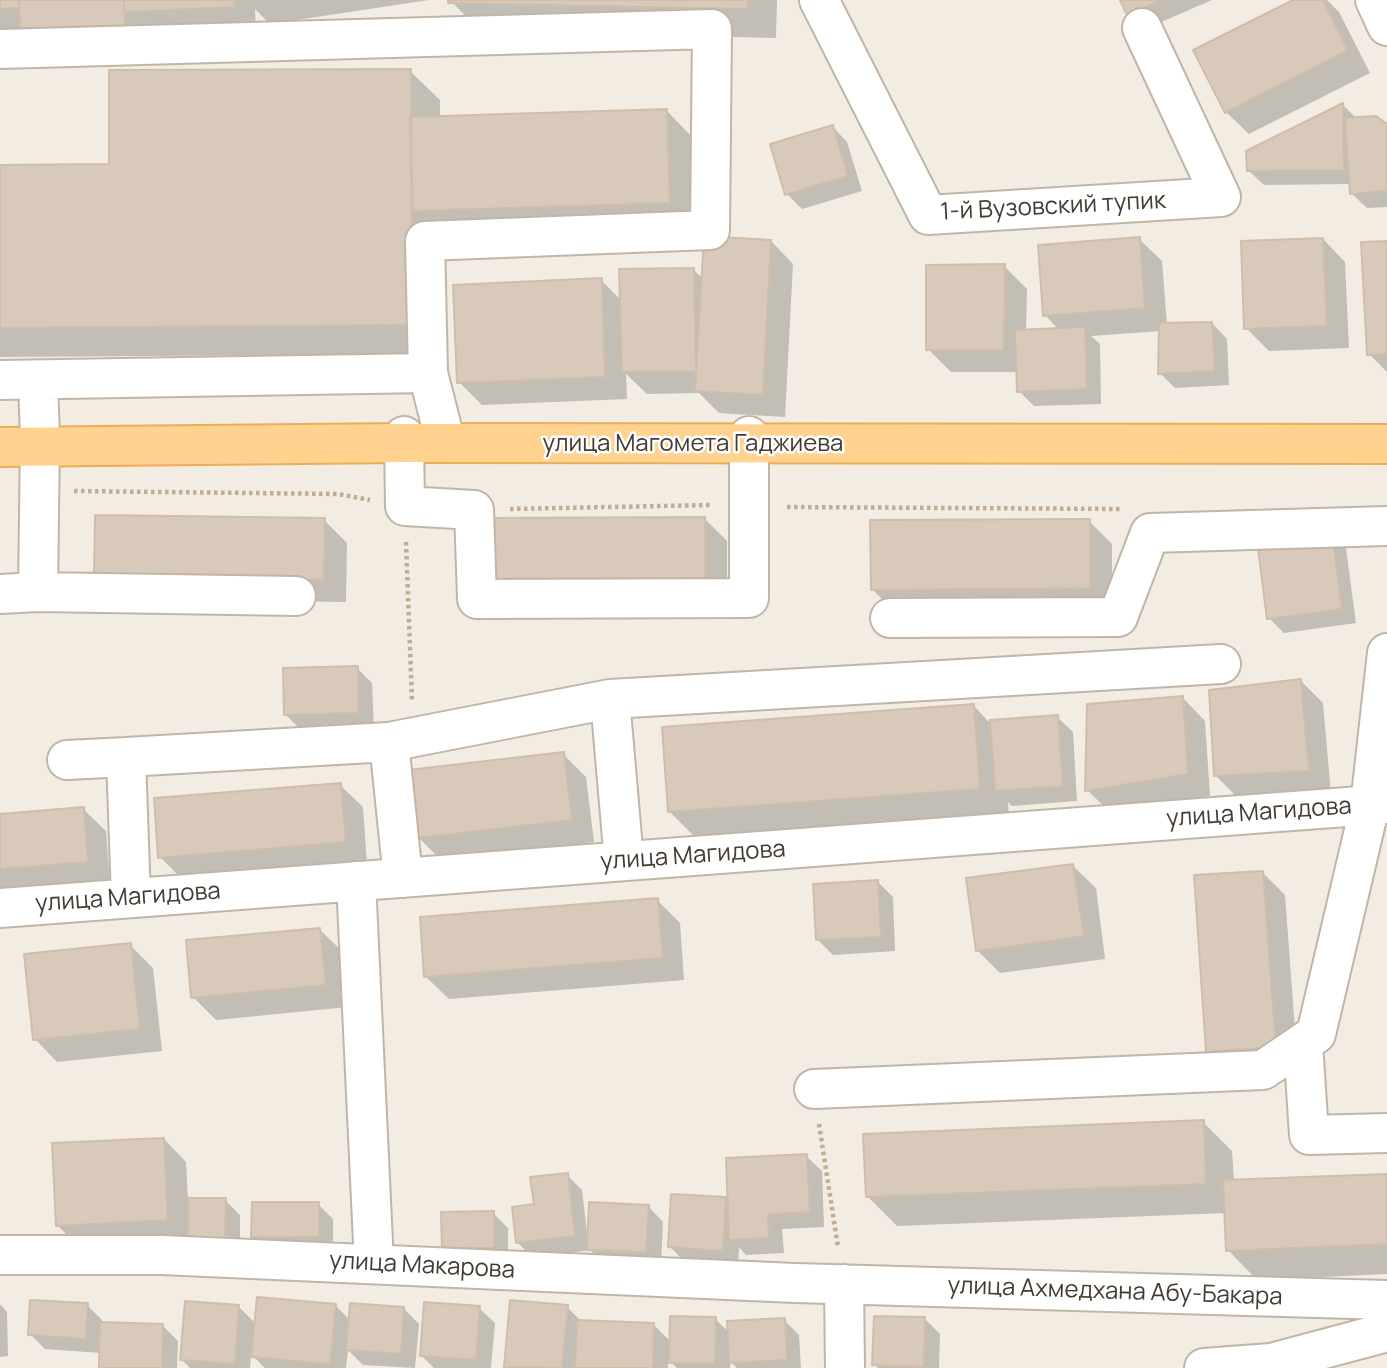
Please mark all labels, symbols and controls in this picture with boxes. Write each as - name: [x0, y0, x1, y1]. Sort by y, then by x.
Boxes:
- street label: 1-й Вузовский тупик: [940, 187, 1166, 227]
- street label: улица Магомета Гаджиева: [543, 430, 843, 458]
- street label: улица Магидова: [1165, 792, 1353, 834]
- street label: улица Магидова: [599, 835, 787, 877]
- street label: улица Магидова: [34, 877, 222, 919]
- street label: улица Макарова: [328, 1247, 516, 1285]
- street label: улица Ахмедхана Абу-Бакара: [947, 1272, 1283, 1312]

